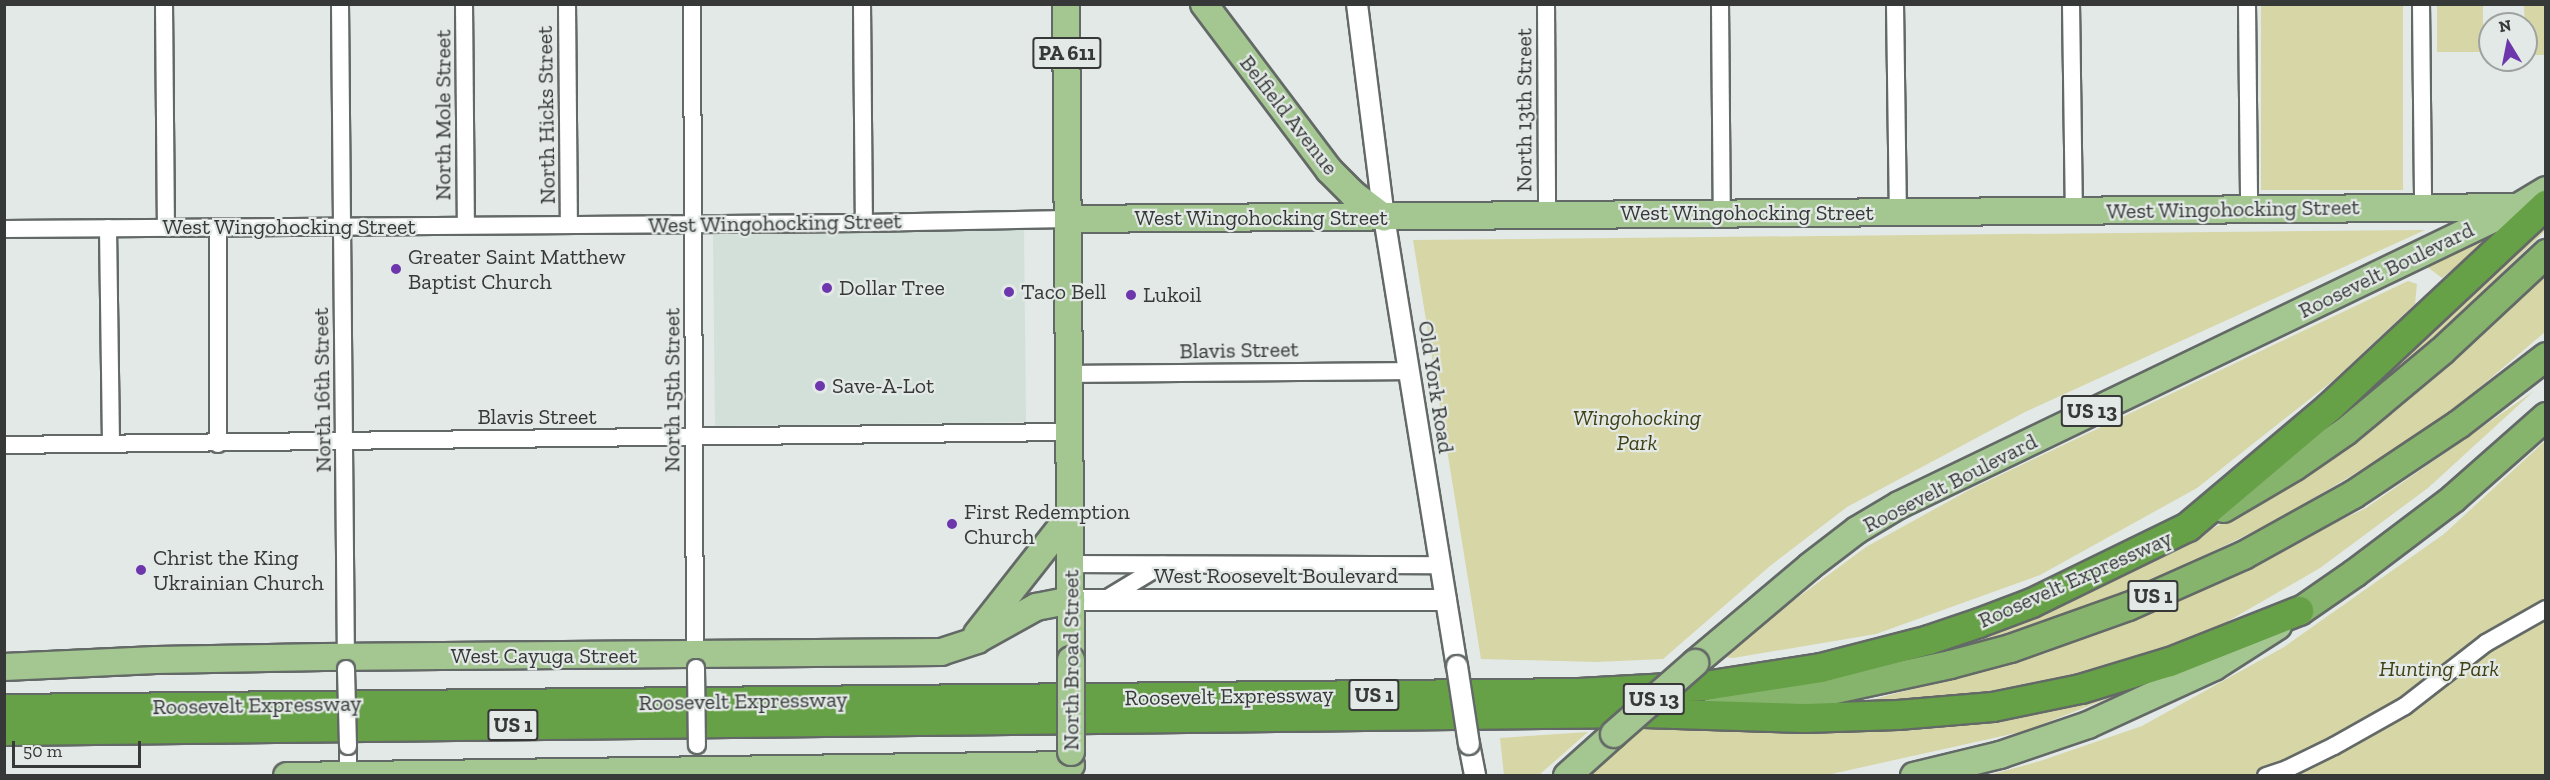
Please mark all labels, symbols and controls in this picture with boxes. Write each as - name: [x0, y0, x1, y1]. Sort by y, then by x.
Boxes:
- north arrow: [2478, 12, 2538, 72]
- text: N: [2497, 15, 2513, 36]
- street label: North Hicks Street: [531, 25, 561, 205]
- street label: North 13th Street: [1511, 28, 1537, 192]
- street label: North Mole Street: [430, 29, 456, 201]
- road number: PA 611: [1031, 35, 1103, 71]
- street label: Belfield Avenue: [1234, 50, 1344, 180]
- street label: West Wingohocking Street: [2106, 194, 2360, 224]
- street label: West Wingohocking Street: [1620, 200, 1874, 226]
- street label: West Wingohocking Street: [1134, 205, 1388, 231]
- street label: West Wingohocking Street: [648, 208, 902, 238]
- street label: West Wingohocking Street: [162, 214, 416, 240]
- street label: Roosevelt Boulevard: [2294, 216, 2478, 324]
- place label: Greater Saint Matthew Baptist Church: [408, 243, 626, 294]
- marker: Greater Saint Matthew Baptist Church: [389, 262, 403, 276]
- place label: Dollar Tree: [839, 275, 946, 301]
- place label: Taco Bell: [1021, 279, 1106, 305]
- marker: Dollar Tree: [820, 281, 834, 295]
- place label: Lukoil: [1143, 282, 1202, 308]
- marker: Taco Bell: [1002, 285, 1016, 299]
- marker: Lukoil: [1124, 288, 1138, 302]
- street label: North 16th Street: [307, 307, 337, 473]
- street label: North 15th Street: [659, 308, 685, 472]
- street label: Old York Road: [1412, 318, 1460, 456]
- street label: Blavis Street: [1179, 336, 1299, 364]
- place label: Save-A-Lot: [832, 373, 934, 399]
- marker: Save-A-Lot: [813, 379, 827, 393]
- road number: US 13: [2060, 393, 2124, 429]
- street label: Blavis Street: [477, 404, 597, 430]
- park label: Wingohocking Park: [1573, 404, 1701, 456]
- street label: Roosevelt Boulevard: [1859, 428, 2041, 538]
- place label: First Redemption Church: [964, 498, 1130, 550]
- marker: First Redemption Church: [945, 517, 959, 531]
- street label: Roosevelt Expressway: [1974, 524, 2176, 634]
- place label: Christ the King Ukrainian Church: [153, 544, 324, 596]
- marker: Christ the King Ukrainian Church: [134, 563, 148, 577]
- street label: West Roosevelt Boulevard: [1154, 563, 1398, 589]
- street label: North Broad Street: [1058, 569, 1084, 751]
- road number: US 1: [2126, 578, 2180, 614]
- street label: West Cayuga Street: [451, 643, 637, 669]
- park label: Hunting Park: [2379, 656, 2499, 682]
- road number: US 1: [1347, 677, 1401, 713]
- street label: Roosevelt Expressway: [1124, 681, 1334, 711]
- road number: US 13: [1622, 681, 1686, 717]
- street label: Roosevelt Expressway: [638, 686, 848, 716]
- street label: Roosevelt Expressway: [152, 690, 362, 720]
- road number: US 1: [486, 707, 540, 743]
- scale bar: [15, 729, 144, 767]
- text: 50 m: [23, 740, 62, 762]

